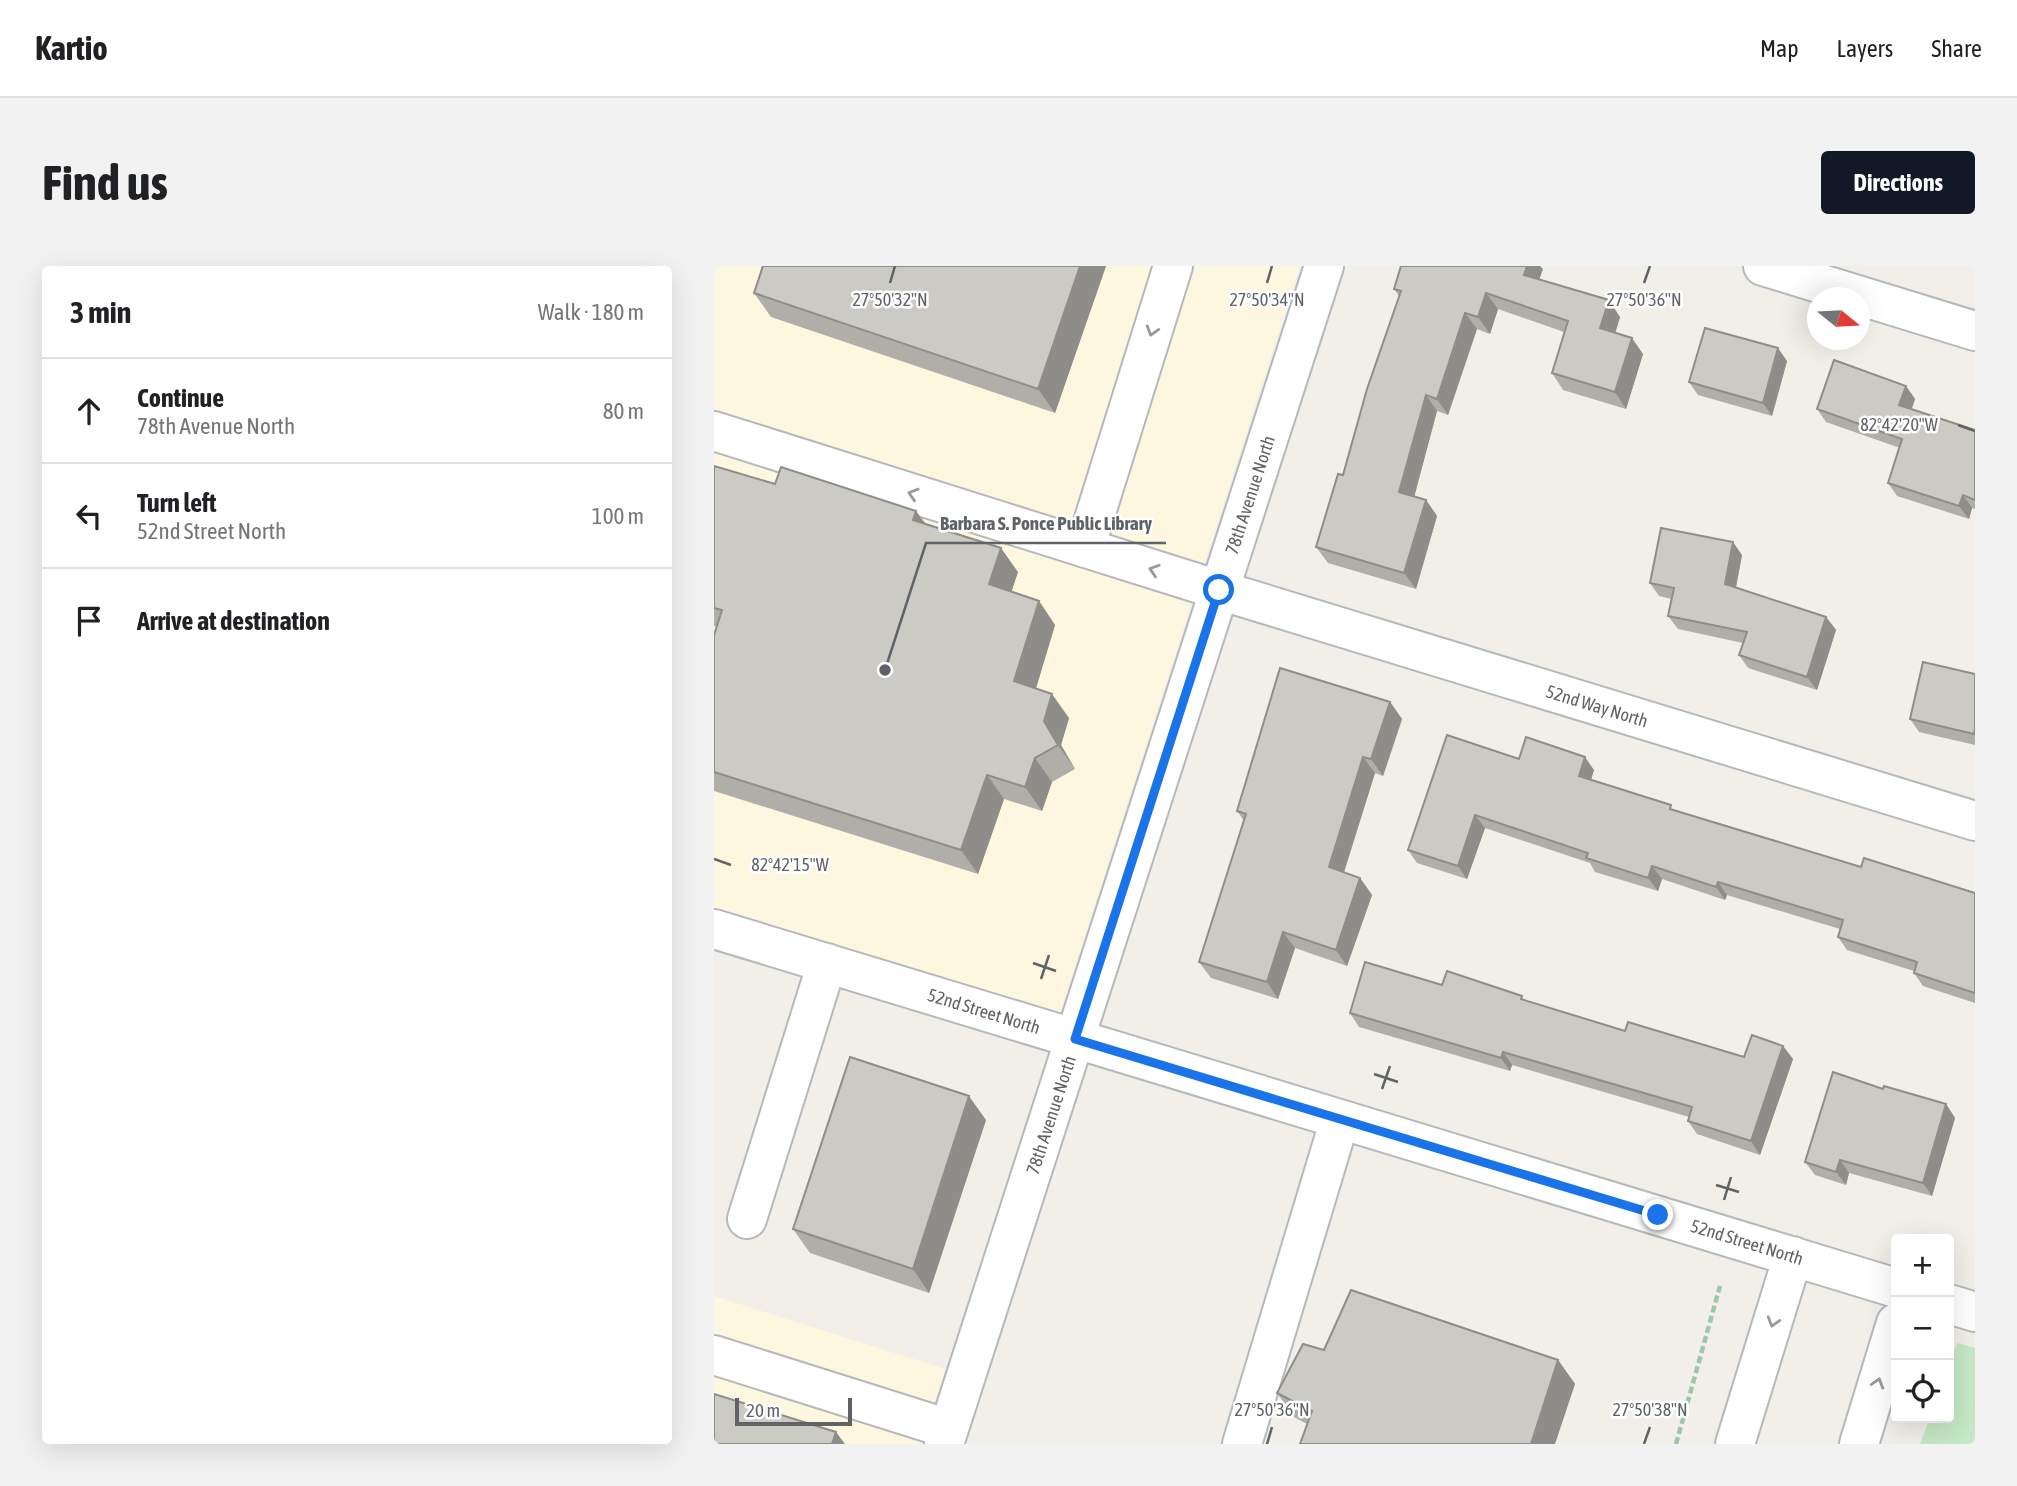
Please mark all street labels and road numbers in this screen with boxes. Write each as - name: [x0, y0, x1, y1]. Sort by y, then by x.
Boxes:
- street label: 78th Avenue North: [1221, 433, 1279, 557]
- street label: 52nd Way North: [1543, 681, 1651, 731]
- street label: 52nd Street North: [925, 984, 1043, 1038]
- street label: 78th Avenue North: [1022, 1053, 1080, 1177]
- street label: 52nd Street North: [1688, 1215, 1806, 1269]

